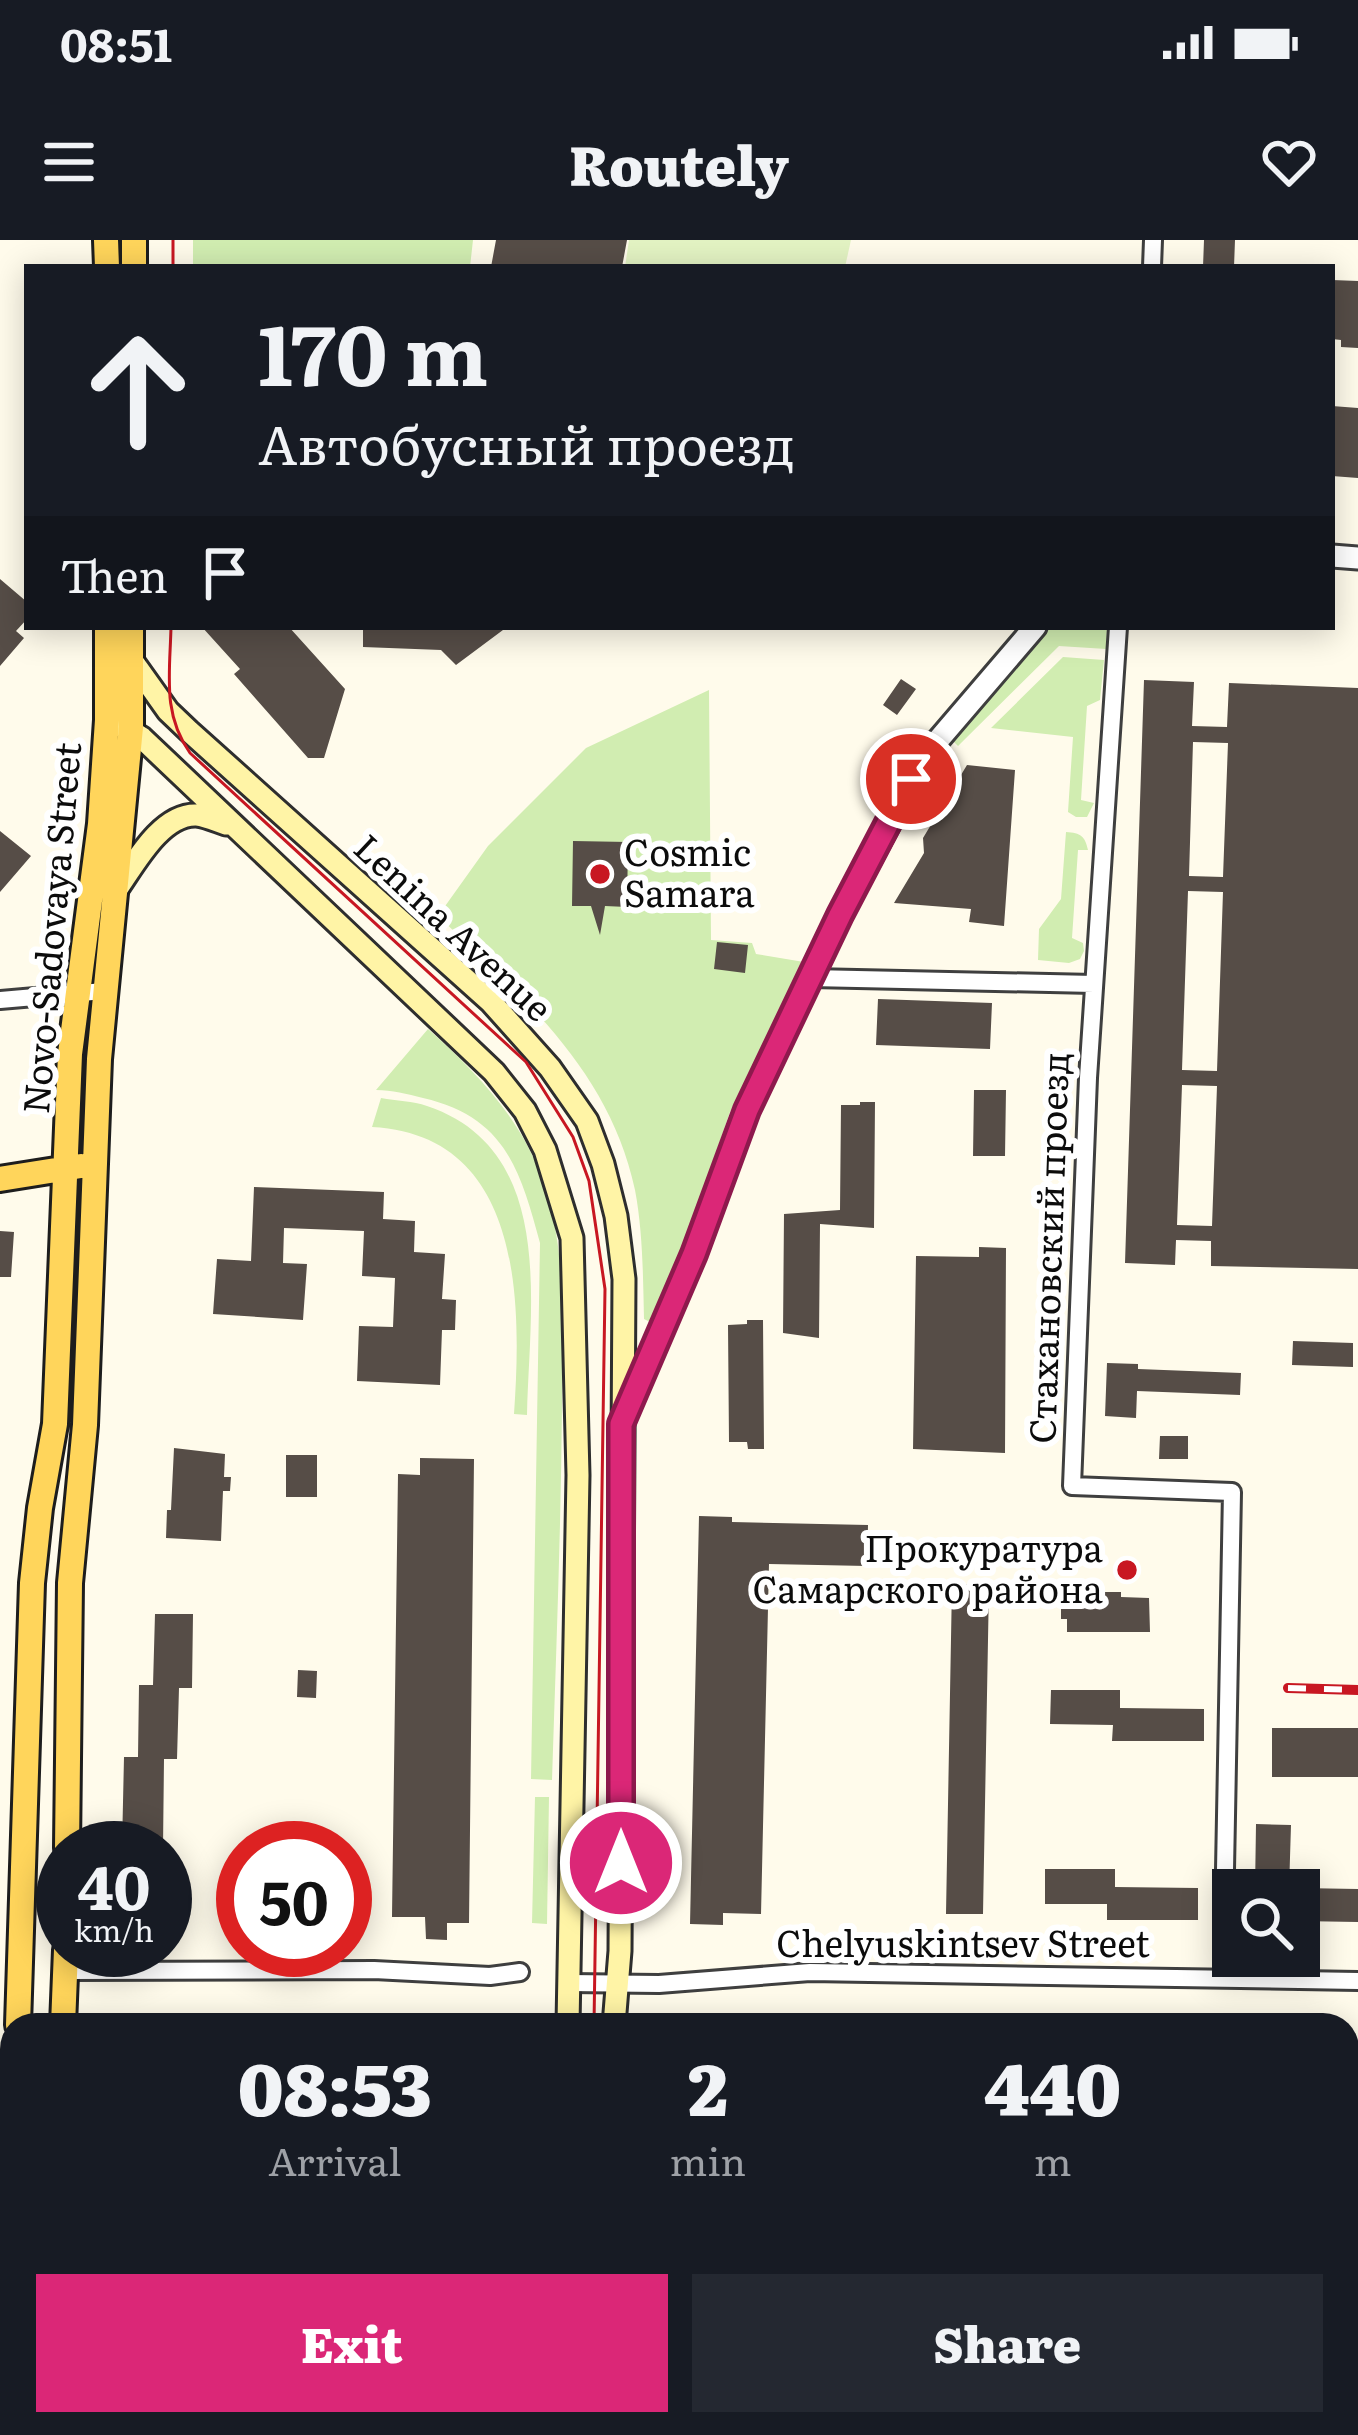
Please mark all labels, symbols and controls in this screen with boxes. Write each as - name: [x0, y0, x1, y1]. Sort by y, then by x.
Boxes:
- text: 08:51: [60, 9, 172, 76]
- text: Routely: [569, 122, 789, 203]
- icon: menu: [36, 129, 102, 195]
- icon: heart: [1256, 129, 1322, 195]
- text: 170 m: [258, 287, 488, 412]
- icon: ahead: [60, 312, 216, 468]
- text: Автобусный проезд: [258, 401, 795, 482]
- text: Then: [60, 540, 168, 607]
- icon: arrive: [192, 540, 258, 606]
- pin: [860, 728, 962, 830]
- street label: Novo-Sadovaya Street: [7, 739, 92, 1116]
- icon: arrive: [878, 746, 944, 812]
- street label: Lenina Avenue: [344, 820, 566, 1032]
- place label: Cosmic Samara: [624, 824, 755, 918]
- marker: Cosmic Samara: [587, 861, 613, 887]
- street label: Стахановский проезд: [1013, 1051, 1080, 1444]
- place label: Прокуратура Самарского района: [753, 1520, 1104, 1614]
- marker: Прокуратура Самарского района: [1114, 1557, 1140, 1583]
- position arrow: [558, 1800, 684, 1926]
- speed limit sign: 50: [216, 1821, 372, 1977]
- text: 40: [77, 1839, 151, 1928]
- map controls: [1212, 1869, 1320, 1977]
- button: search: [1212, 1869, 1320, 1977]
- text: km/h: [74, 1907, 154, 1951]
- street label: Chelyuskintsev Street: [776, 1915, 1150, 1968]
- text: 08:53: [238, 2031, 432, 2138]
- text: 2: [688, 2031, 728, 2138]
- text: 440: [984, 2031, 1121, 2138]
- text: Arrival: [268, 2130, 401, 2188]
- text: min: [670, 2130, 746, 2188]
- text: m: [1034, 2130, 1072, 2188]
- button: Exit: [36, 2274, 668, 2412]
- button: Share: [692, 2274, 1323, 2412]

